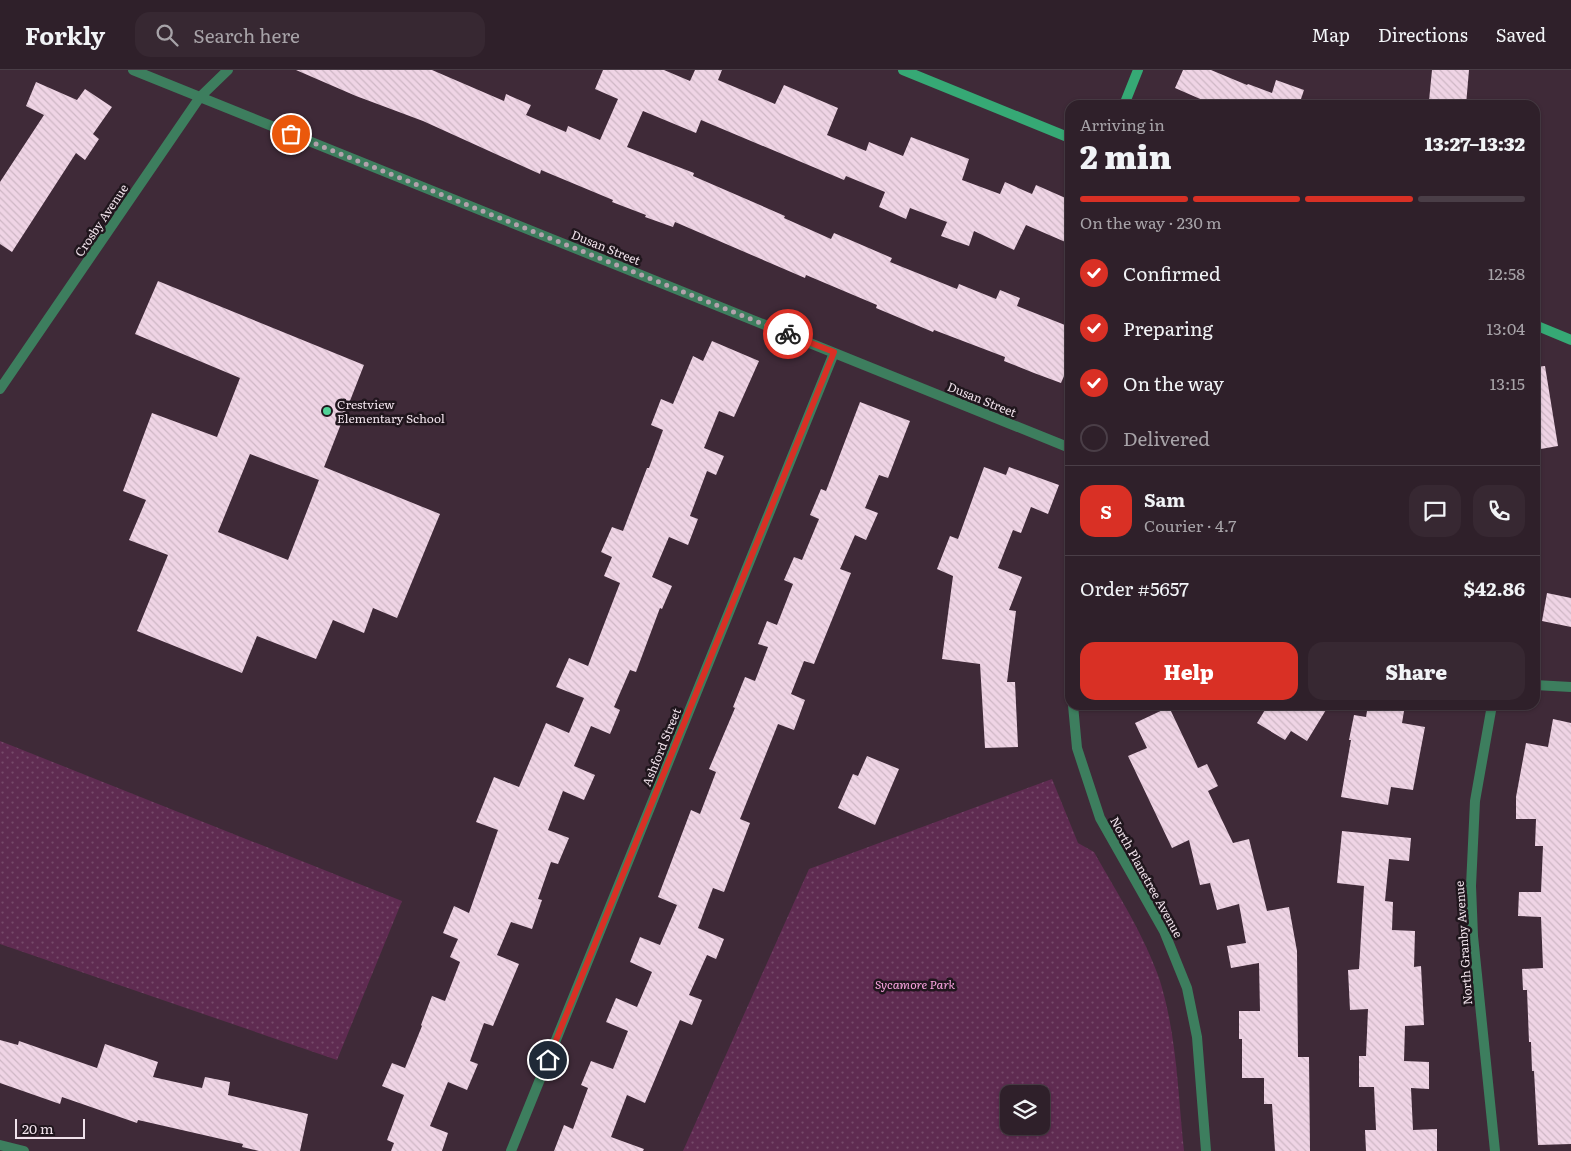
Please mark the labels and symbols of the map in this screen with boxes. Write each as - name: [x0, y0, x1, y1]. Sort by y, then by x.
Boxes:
- pin: [270, 113, 312, 155]
- street label: Crosby Avenue: [70, 180, 132, 260]
- street label: Dusan Street: [569, 225, 643, 269]
- courier: [763, 309, 813, 359]
- street label: Dusan Street: [945, 377, 1019, 421]
- place label: Crestview Elementary School: [337, 395, 445, 427]
- marker: Crestview Elementary School: [321, 405, 333, 417]
- street label: Ashford Street: [637, 705, 685, 789]
- street label: North Planetree Avenue: [1106, 813, 1188, 941]
- street label: North Granby Avenue: [1450, 880, 1476, 1006]
- park label: Sycamore Park: [875, 975, 955, 993]
- pin: [527, 1039, 569, 1081]
- scale bar: [15, 1116, 85, 1139]

